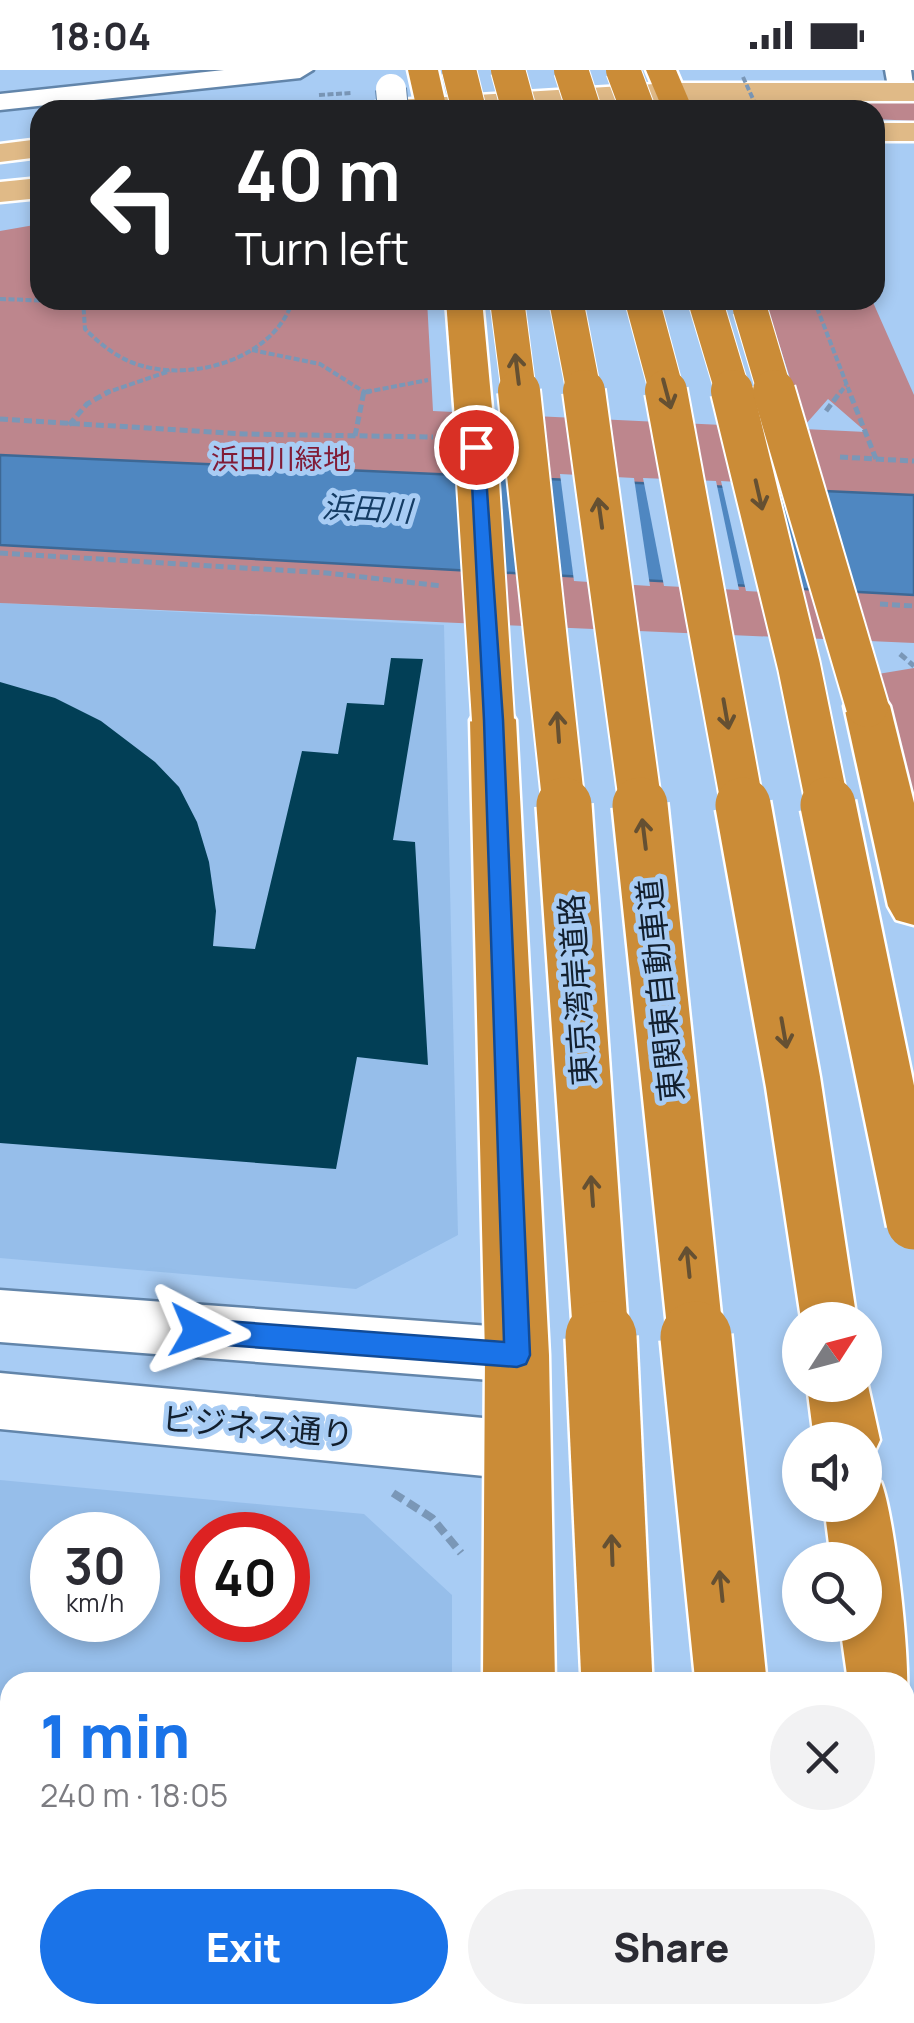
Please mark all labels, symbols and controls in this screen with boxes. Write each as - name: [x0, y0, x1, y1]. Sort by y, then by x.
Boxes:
- text: 18:04: [50, 9, 151, 61]
- text: 40 m: [235, 126, 401, 222]
- icon: left: [70, 140, 200, 270]
- text: Turn left: [235, 217, 409, 279]
- one-way arrow: [507, 354, 525, 386]
- one-way arrow: [659, 378, 677, 409]
- pin: [434, 405, 519, 490]
- icon: arrive: [449, 420, 504, 475]
- park label: 浜田川緑地: [211, 439, 351, 477]
- one-way arrow: [751, 478, 769, 510]
- water label: 浜田川: [321, 485, 416, 531]
- one-way arrow: [590, 497, 609, 529]
- one-way arrow: [717, 697, 736, 729]
- one-way arrow: [548, 711, 567, 744]
- one-way arrow: [634, 819, 653, 851]
- street label: 東関東自動車道: [626, 876, 694, 1104]
- street label: 東京湾岸道路: [548, 893, 606, 1087]
- one-way arrow: [775, 1017, 794, 1049]
- one-way arrow: [582, 1175, 601, 1207]
- one-way arrow: [679, 1247, 698, 1279]
- position arrow: [147, 1279, 251, 1383]
- north arrow: [782, 1302, 882, 1402]
- map controls: [782, 1302, 882, 1642]
- street label: ビジネス通り: [160, 1396, 356, 1456]
- button: sound: [782, 1422, 882, 1522]
- speed limit sign: 40: [180, 1512, 310, 1642]
- text: 30: [64, 1531, 126, 1599]
- one-way arrow: [602, 1535, 621, 1567]
- button: search: [782, 1542, 882, 1642]
- one-way arrow: [712, 1570, 731, 1602]
- text: km/h: [66, 1585, 124, 1620]
- text: 1 min: [40, 1694, 190, 1776]
- button: close: [770, 1705, 875, 1810]
- text: 240 m · 18:05: [40, 1773, 228, 1817]
- button: Exit: [40, 1889, 448, 2004]
- button: Share: [468, 1889, 875, 2004]

